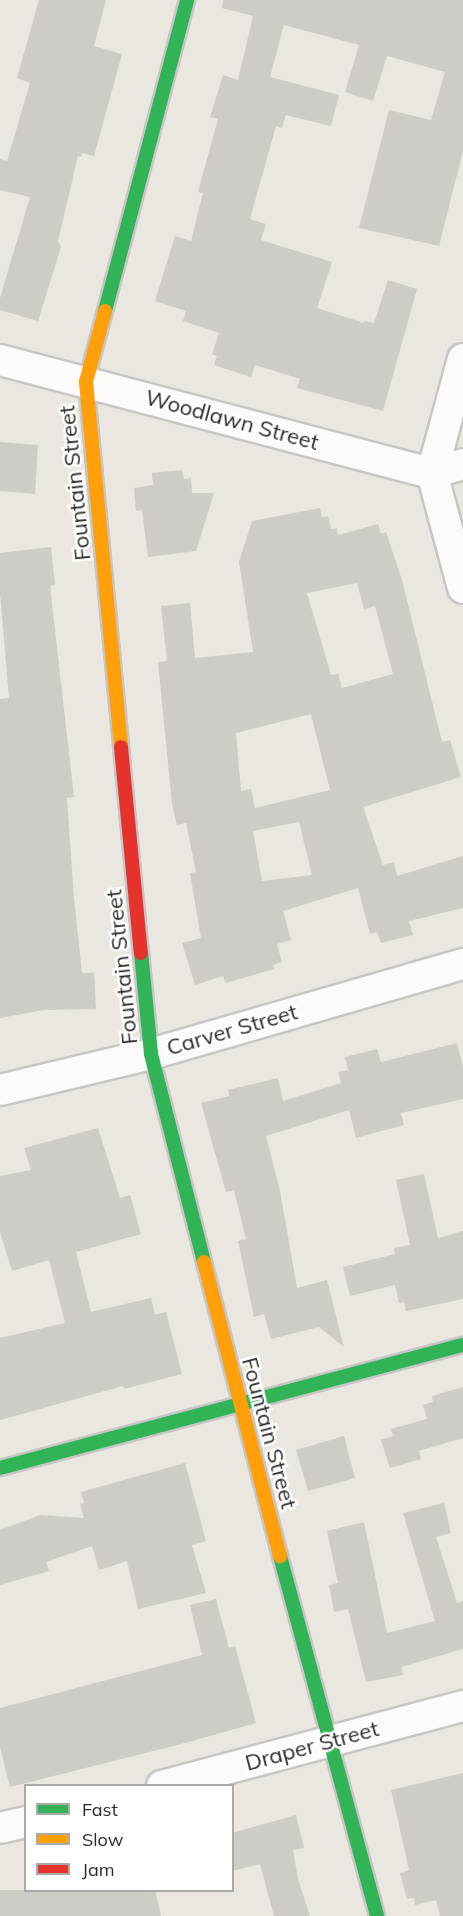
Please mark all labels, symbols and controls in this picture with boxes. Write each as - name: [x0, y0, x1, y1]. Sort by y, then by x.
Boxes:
- street label: Woodlawn Street: [142, 384, 322, 456]
- street label: Fountain Street: [54, 404, 96, 562]
- street label: Fountain Street: [101, 888, 143, 1046]
- street label: Carver Street: [164, 999, 300, 1061]
- street label: Fountain Street: [236, 1354, 302, 1512]
- street label: Draper Street: [242, 1715, 382, 1777]
- legend: [24, 1784, 234, 1892]
- text: Fast: [82, 1798, 118, 1821]
- text: Slow: [82, 1828, 123, 1851]
- text: Jam: [82, 1858, 115, 1881]

